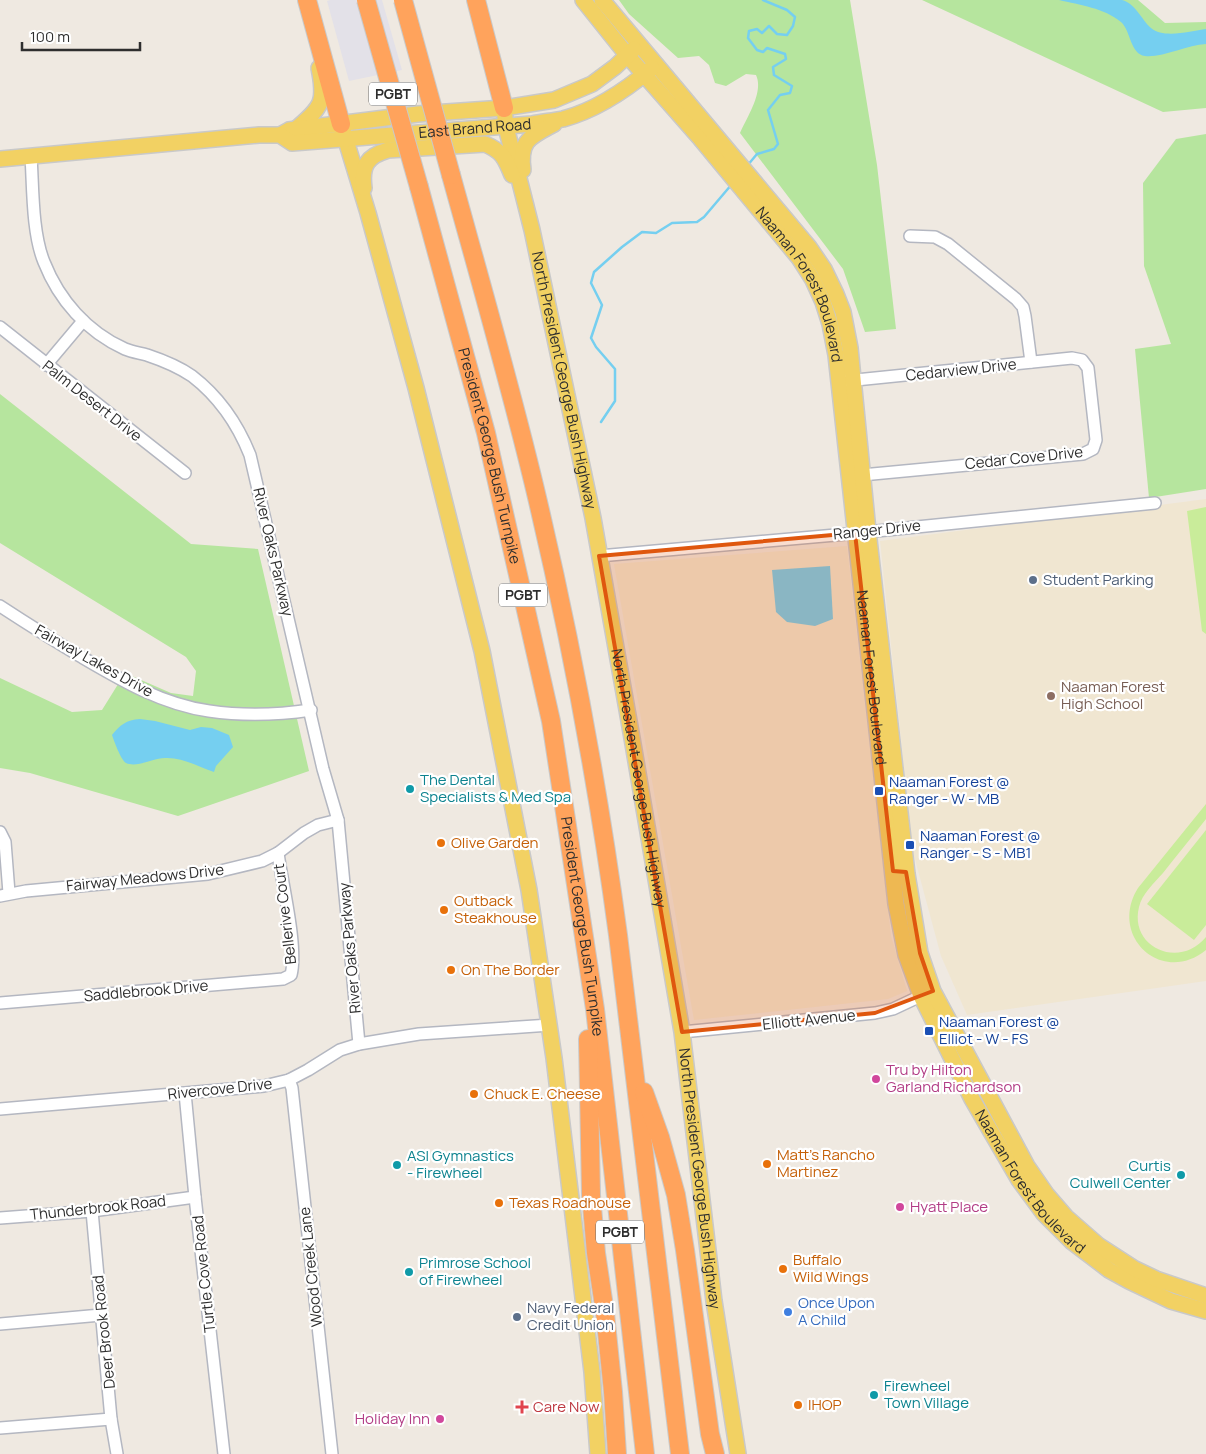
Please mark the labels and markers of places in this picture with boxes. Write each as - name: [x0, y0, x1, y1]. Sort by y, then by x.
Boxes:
- place label: Student Parking: [1043, 569, 1154, 590]
- marker: Student Parking: [1027, 574, 1039, 586]
- place label: Naaman Forest High School: [1061, 676, 1165, 714]
- marker: Naaman Forest High School: [1045, 690, 1057, 702]
- place label: The Dental Specialists & Med Spa: [420, 769, 571, 807]
- place label: Naaman Forest @ Ranger - W - MB: [889, 771, 1010, 809]
- marker: The Dental Specialists & Med Spa: [404, 783, 416, 795]
- marker: Naaman Forest @ Ranger - W - MB: [873, 785, 885, 797]
- place label: Naaman Forest @ Ranger - S - MB1: [920, 825, 1041, 863]
- place label: Olive Garden: [451, 832, 539, 853]
- marker: Olive Garden: [435, 837, 447, 849]
- marker: Naaman Forest @ Ranger - S - MB1: [904, 839, 916, 851]
- place label: Outback Steakhouse: [454, 890, 537, 928]
- marker: Outback Steakhouse: [438, 904, 450, 916]
- place label: On The Border: [461, 959, 560, 980]
- marker: On The Border: [445, 964, 457, 976]
- place label: Naaman Forest @ Elliot - W - FS: [939, 1011, 1060, 1049]
- marker: Naaman Forest @ Elliot - W - FS: [923, 1025, 935, 1037]
- place label: Tru by Hilton Garland Richardson: [886, 1059, 1021, 1097]
- marker: Tru by Hilton Garland Richardson: [870, 1073, 882, 1085]
- place label: Chuck E. Cheese: [484, 1083, 601, 1104]
- marker: Chuck E. Cheese: [468, 1088, 480, 1100]
- place label: Matt's Rancho Martinez: [777, 1144, 875, 1182]
- place label: ASI Gymnastics - Firewheel: [407, 1145, 514, 1183]
- place label: Curtis Culwell Center: [1070, 1155, 1172, 1193]
- marker: Matt's Rancho Martinez: [761, 1158, 773, 1170]
- marker: ASI Gymnastics - Firewheel: [391, 1159, 403, 1171]
- marker: Curtis Culwell Center: [1175, 1169, 1187, 1181]
- place label: Texas Roadhouse: [509, 1192, 631, 1213]
- place label: Hyatt Place: [910, 1196, 988, 1217]
- marker: Texas Roadhouse: [493, 1197, 505, 1209]
- marker: Hyatt Place: [894, 1201, 906, 1213]
- place label: Buffalo Wild Wings: [793, 1249, 869, 1287]
- place label: Primrose School of Firewheel: [419, 1252, 531, 1290]
- marker: Buffalo Wild Wings: [777, 1263, 789, 1275]
- marker: Primrose School of Firewheel: [403, 1266, 415, 1278]
- place label: Once Upon A Child: [798, 1292, 875, 1330]
- place label: Navy Federal Credit Union: [527, 1297, 614, 1335]
- marker: Once Upon A Child: [782, 1306, 794, 1318]
- marker: Navy Federal Credit Union: [511, 1311, 523, 1323]
- place label: Firewheel Town Village: [884, 1375, 969, 1413]
- marker: Firewheel Town Village: [868, 1389, 880, 1401]
- place label: IHOP: [808, 1394, 842, 1415]
- place label: Care Now: [533, 1396, 600, 1417]
- marker: IHOP: [792, 1399, 804, 1411]
- marker: Care Now: [515, 1400, 529, 1414]
- place label: Holiday Inn: [355, 1408, 430, 1429]
- marker: Holiday Inn: [434, 1413, 446, 1425]

